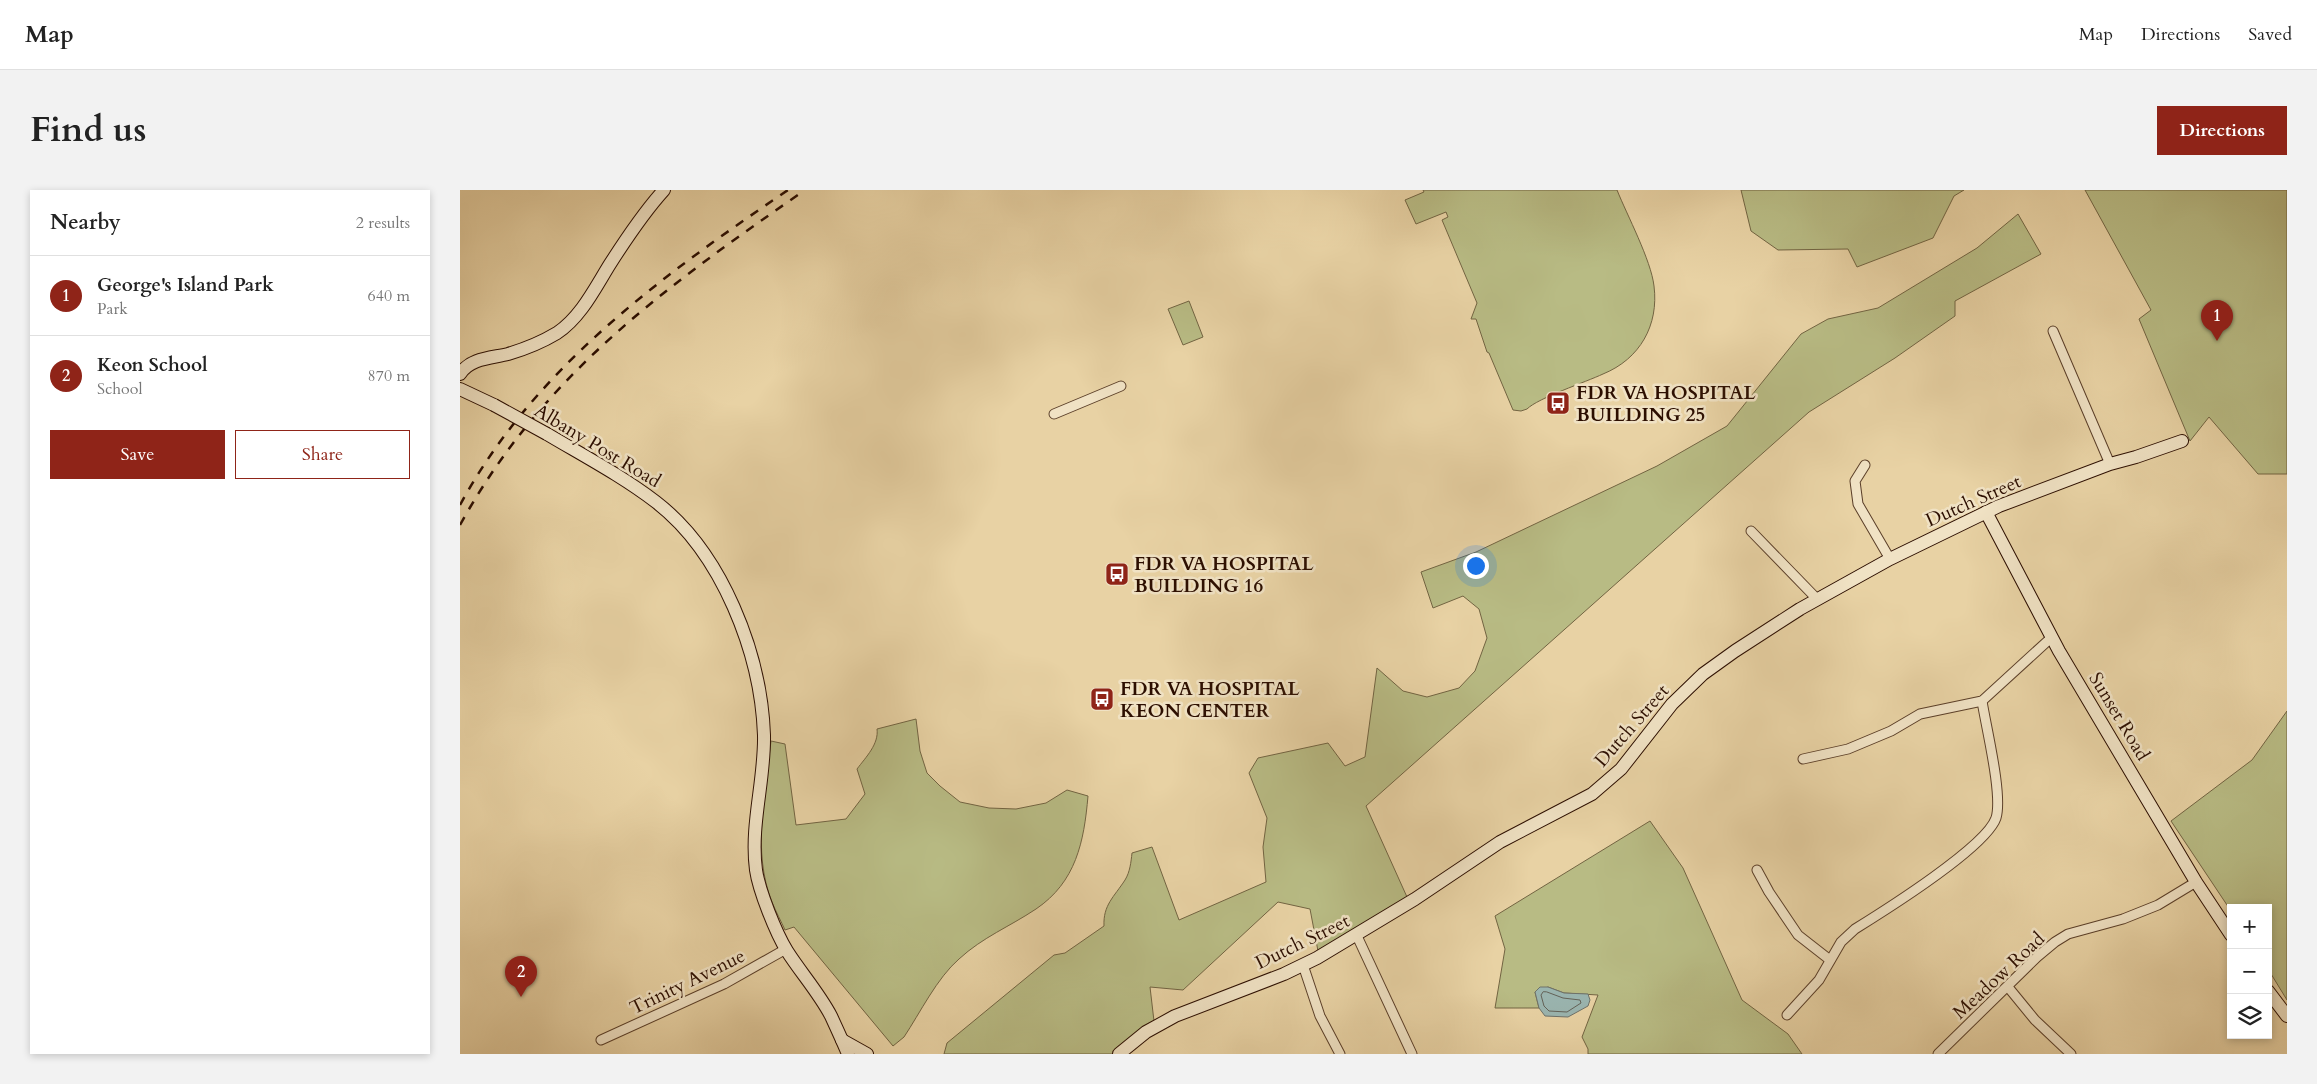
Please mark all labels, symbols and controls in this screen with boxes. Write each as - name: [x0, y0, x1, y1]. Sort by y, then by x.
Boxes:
- text: Map: [25, 18, 74, 51]
- text: Map: [2079, 22, 2113, 47]
- text: Directions: [2141, 22, 2220, 47]
- text: Saved: [2248, 22, 2292, 47]
- text: Find us: [30, 106, 146, 154]
- button: Directions: [2157, 106, 2287, 155]
- text: Nearby: [50, 208, 121, 237]
- text: 2 results: [356, 212, 410, 234]
- text: George's Island Park: [97, 272, 274, 298]
- text: 1: [62, 285, 70, 307]
- text: 640 m: [368, 285, 410, 307]
- text: Park: [97, 298, 128, 320]
- pin: 1: [2201, 300, 2233, 341]
- text: Keon School: [97, 352, 208, 378]
- text: 2: [62, 365, 70, 387]
- text: 870 m: [368, 365, 410, 387]
- text: School: [97, 378, 142, 400]
- place label: FDR VA HOSPITAL BUILDING 25: [1576, 380, 1756, 428]
- bus stop icon: FDR VA HOSPITAL BUILDING 25: [1545, 390, 1571, 416]
- street label: Albany Post Road: [529, 398, 666, 494]
- button: Save: [50, 430, 225, 479]
- button: Share: [235, 430, 410, 479]
- street label: Dutch Street: [1922, 468, 2025, 533]
- place label: FDR VA HOSPITAL BUILDING 16: [1134, 551, 1314, 599]
- your location: [1463, 553, 1489, 579]
- bus stop icon: FDR VA HOSPITAL BUILDING 16: [1104, 561, 1130, 587]
- street label: Sunset Road: [2083, 668, 2156, 765]
- place label: FDR VA HOSPITAL KEON CENTER: [1120, 676, 1300, 724]
- street label: Dutch Street: [1589, 679, 1675, 773]
- bus stop icon: FDR VA HOSPITAL KEON CENTER: [1089, 686, 1115, 712]
- map controls: [2227, 904, 2272, 1039]
- button: +: [2227, 904, 2272, 949]
- street label: Dutch Street: [1251, 908, 1354, 976]
- street label: Meadow Road: [1947, 926, 2050, 1025]
- street label: Trinity Avenue: [626, 943, 749, 1021]
- button: −: [2227, 949, 2272, 994]
- pin: 2: [505, 956, 537, 997]
- button: layers: [2227, 994, 2272, 1039]

